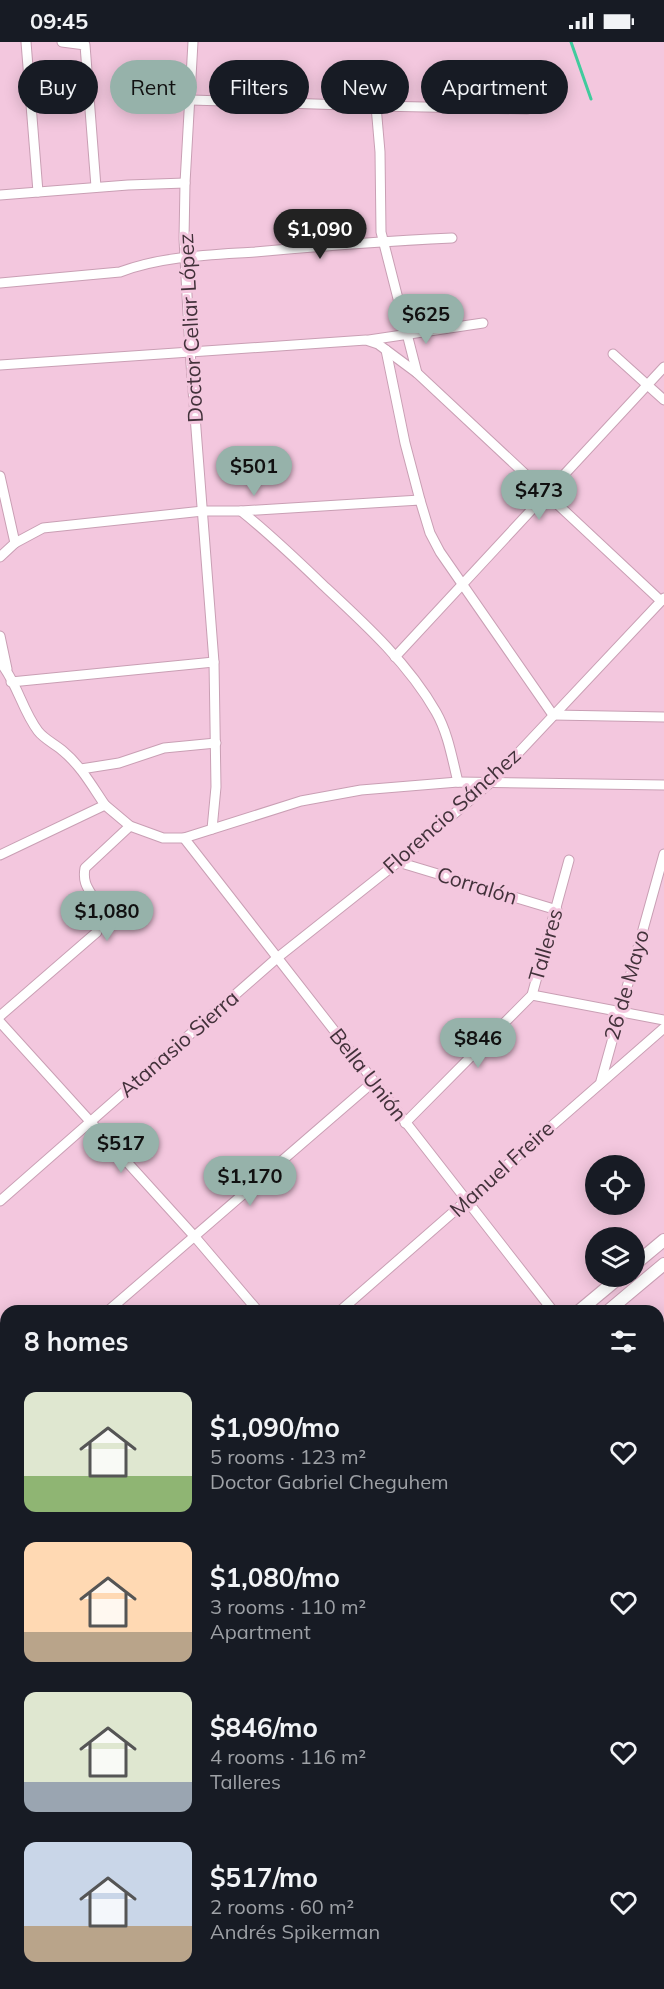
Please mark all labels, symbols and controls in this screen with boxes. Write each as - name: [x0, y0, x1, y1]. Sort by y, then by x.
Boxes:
- text: 09:45: [30, 7, 88, 35]
- chip: Buy: [18, 60, 98, 114]
- chip: Rent: [110, 60, 197, 114]
- chip: Filters: [209, 60, 309, 114]
- chip: New: [321, 60, 409, 114]
- chip: Apartment: [421, 60, 568, 114]
- pin: $1,090: [271, 209, 369, 260]
- text: $1,090: [288, 216, 352, 241]
- street label: Doctor Celiar López: [172, 233, 208, 423]
- pin: $625: [390, 294, 462, 345]
- text: $625: [402, 301, 450, 326]
- pin: $501: [218, 446, 290, 497]
- text: $501: [230, 453, 278, 478]
- pin: $473: [503, 470, 575, 521]
- text: $473: [515, 477, 563, 502]
- street label: Florencio Sánchez: [377, 742, 525, 879]
- street label: Corralón: [434, 861, 521, 910]
- pin: $1,080: [58, 891, 156, 942]
- text: $1,080: [75, 898, 139, 923]
- street label: Talleres: [522, 905, 568, 984]
- street label: 26 de Mayo: [598, 926, 654, 1043]
- street label: Atanasio Sierra: [113, 984, 244, 1102]
- pin: $846: [442, 1018, 514, 1069]
- street label: Bella Unión: [324, 1023, 413, 1126]
- text: $846: [454, 1025, 502, 1050]
- street label: Manuel Freire: [444, 1115, 559, 1222]
- pin: $517: [85, 1123, 157, 1174]
- text: $517: [97, 1130, 145, 1155]
- map controls: [585, 1155, 645, 1287]
- button: locate: [585, 1155, 645, 1215]
- pin: $1,170: [201, 1156, 299, 1207]
- text: $1,170: [218, 1163, 282, 1188]
- button: layers: [585, 1227, 645, 1287]
- text: 8 homes: [24, 1325, 128, 1358]
- icon: filters: [607, 1325, 640, 1358]
- text: $1,090/mo: [210, 1411, 340, 1444]
- icon: home: [72, 1416, 144, 1488]
- icon: heart: [607, 1436, 640, 1469]
- text: 5 rooms · 123 m²: [210, 1444, 366, 1469]
- text: Doctor Gabriel Cheguhem: [210, 1469, 449, 1494]
- text: $1,080/mo: [210, 1561, 340, 1594]
- icon: home: [72, 1566, 144, 1638]
- icon: heart: [607, 1586, 640, 1619]
- text: 3 rooms · 110 m²: [210, 1594, 366, 1619]
- text: Apartment: [210, 1619, 311, 1644]
- text: $846/mo: [210, 1711, 318, 1744]
- icon: home: [72, 1716, 144, 1788]
- icon: heart: [607, 1736, 640, 1769]
- text: 4 rooms · 116 m²: [210, 1744, 366, 1769]
- text: Talleres: [210, 1769, 281, 1794]
- text: $517/mo: [210, 1861, 318, 1894]
- icon: home: [72, 1866, 144, 1938]
- icon: heart: [607, 1886, 640, 1919]
- text: 2 rooms · 60 m²: [210, 1894, 354, 1919]
- text: Andrés Spikerman: [210, 1919, 380, 1944]

